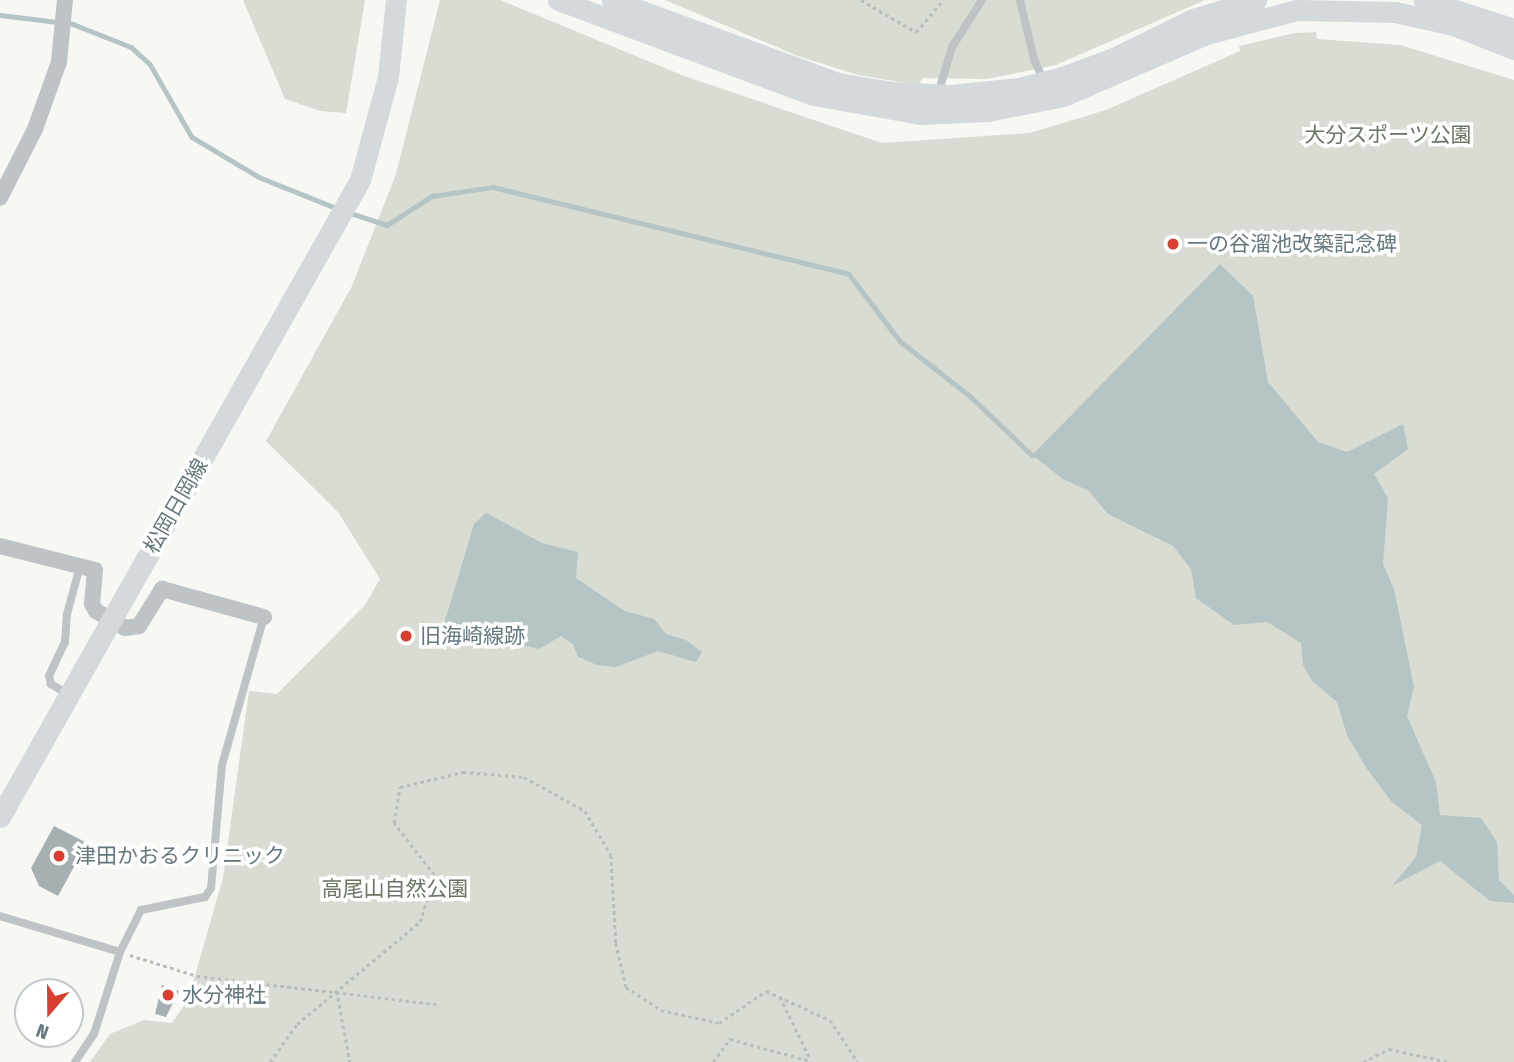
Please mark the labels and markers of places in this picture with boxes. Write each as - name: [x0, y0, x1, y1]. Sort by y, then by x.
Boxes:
- place label: 一の谷溜池改築記念碑: [1187, 231, 1397, 257]
- marker: 一の谷溜池改築記念碑: [1165, 236, 1181, 252]
- place label: 旧海崎線跡: [420, 623, 525, 649]
- marker: 旧海崎線跡: [398, 628, 414, 644]
- place label: 津田かおるクリニック: [75, 843, 285, 869]
- marker: 津田かおるクリニック: [49, 846, 69, 866]
- place label: 水分神社: [182, 982, 266, 1008]
- marker: 水分神社: [160, 987, 176, 1003]

